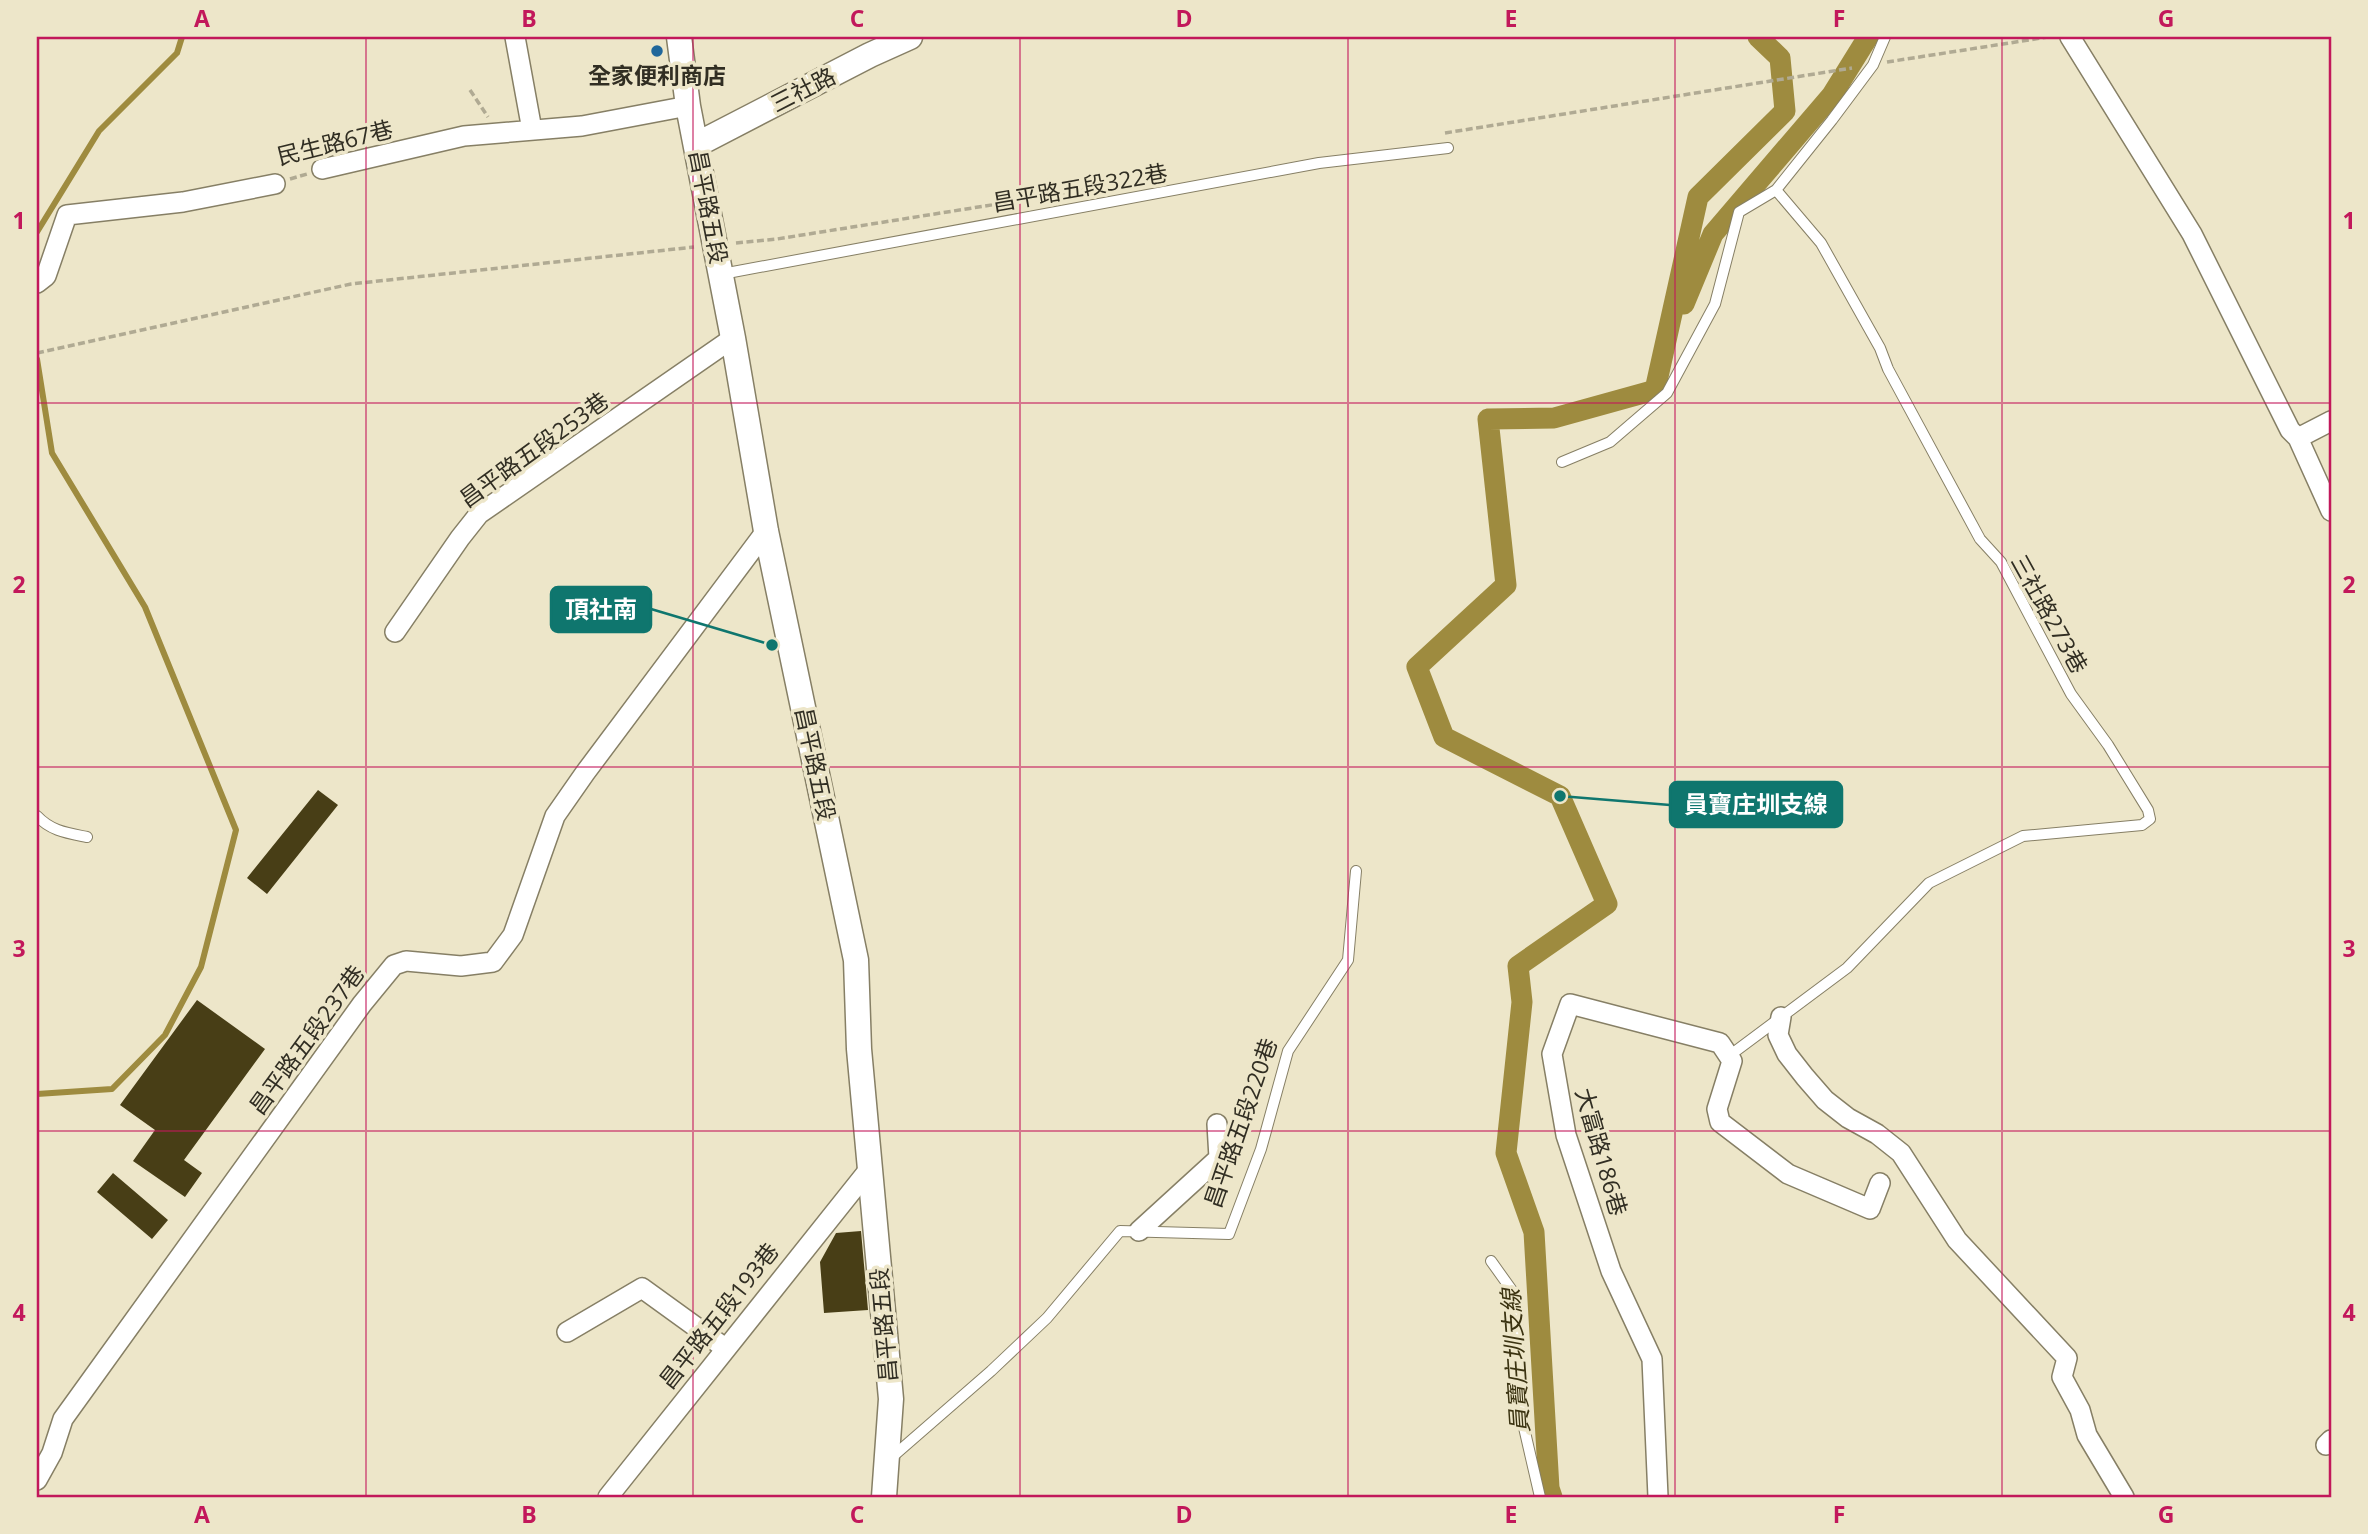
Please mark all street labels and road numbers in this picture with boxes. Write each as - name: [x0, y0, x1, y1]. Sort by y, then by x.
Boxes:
- street label: 三社路: [765, 59, 841, 119]
- street label: 民生路67巷: [273, 112, 396, 172]
- street label: 昌平路五段: [682, 147, 736, 266]
- street label: 昌平路五段322巷: [990, 156, 1170, 218]
- street label: 昌平路五段253巷: [452, 384, 615, 514]
- street label: 三社路273巷: [2004, 548, 2096, 679]
- street label: 昌平路五段: [788, 704, 844, 823]
- street label: 昌平路五段237巷: [241, 958, 371, 1121]
- street label: 昌平路五段220巷: [1196, 1034, 1284, 1212]
- street label: 大富路186巷: [1568, 1084, 1635, 1219]
- street label: 昌平路五段193巷: [651, 1236, 785, 1395]
- street label: 昌平路五段: [862, 1266, 904, 1384]

